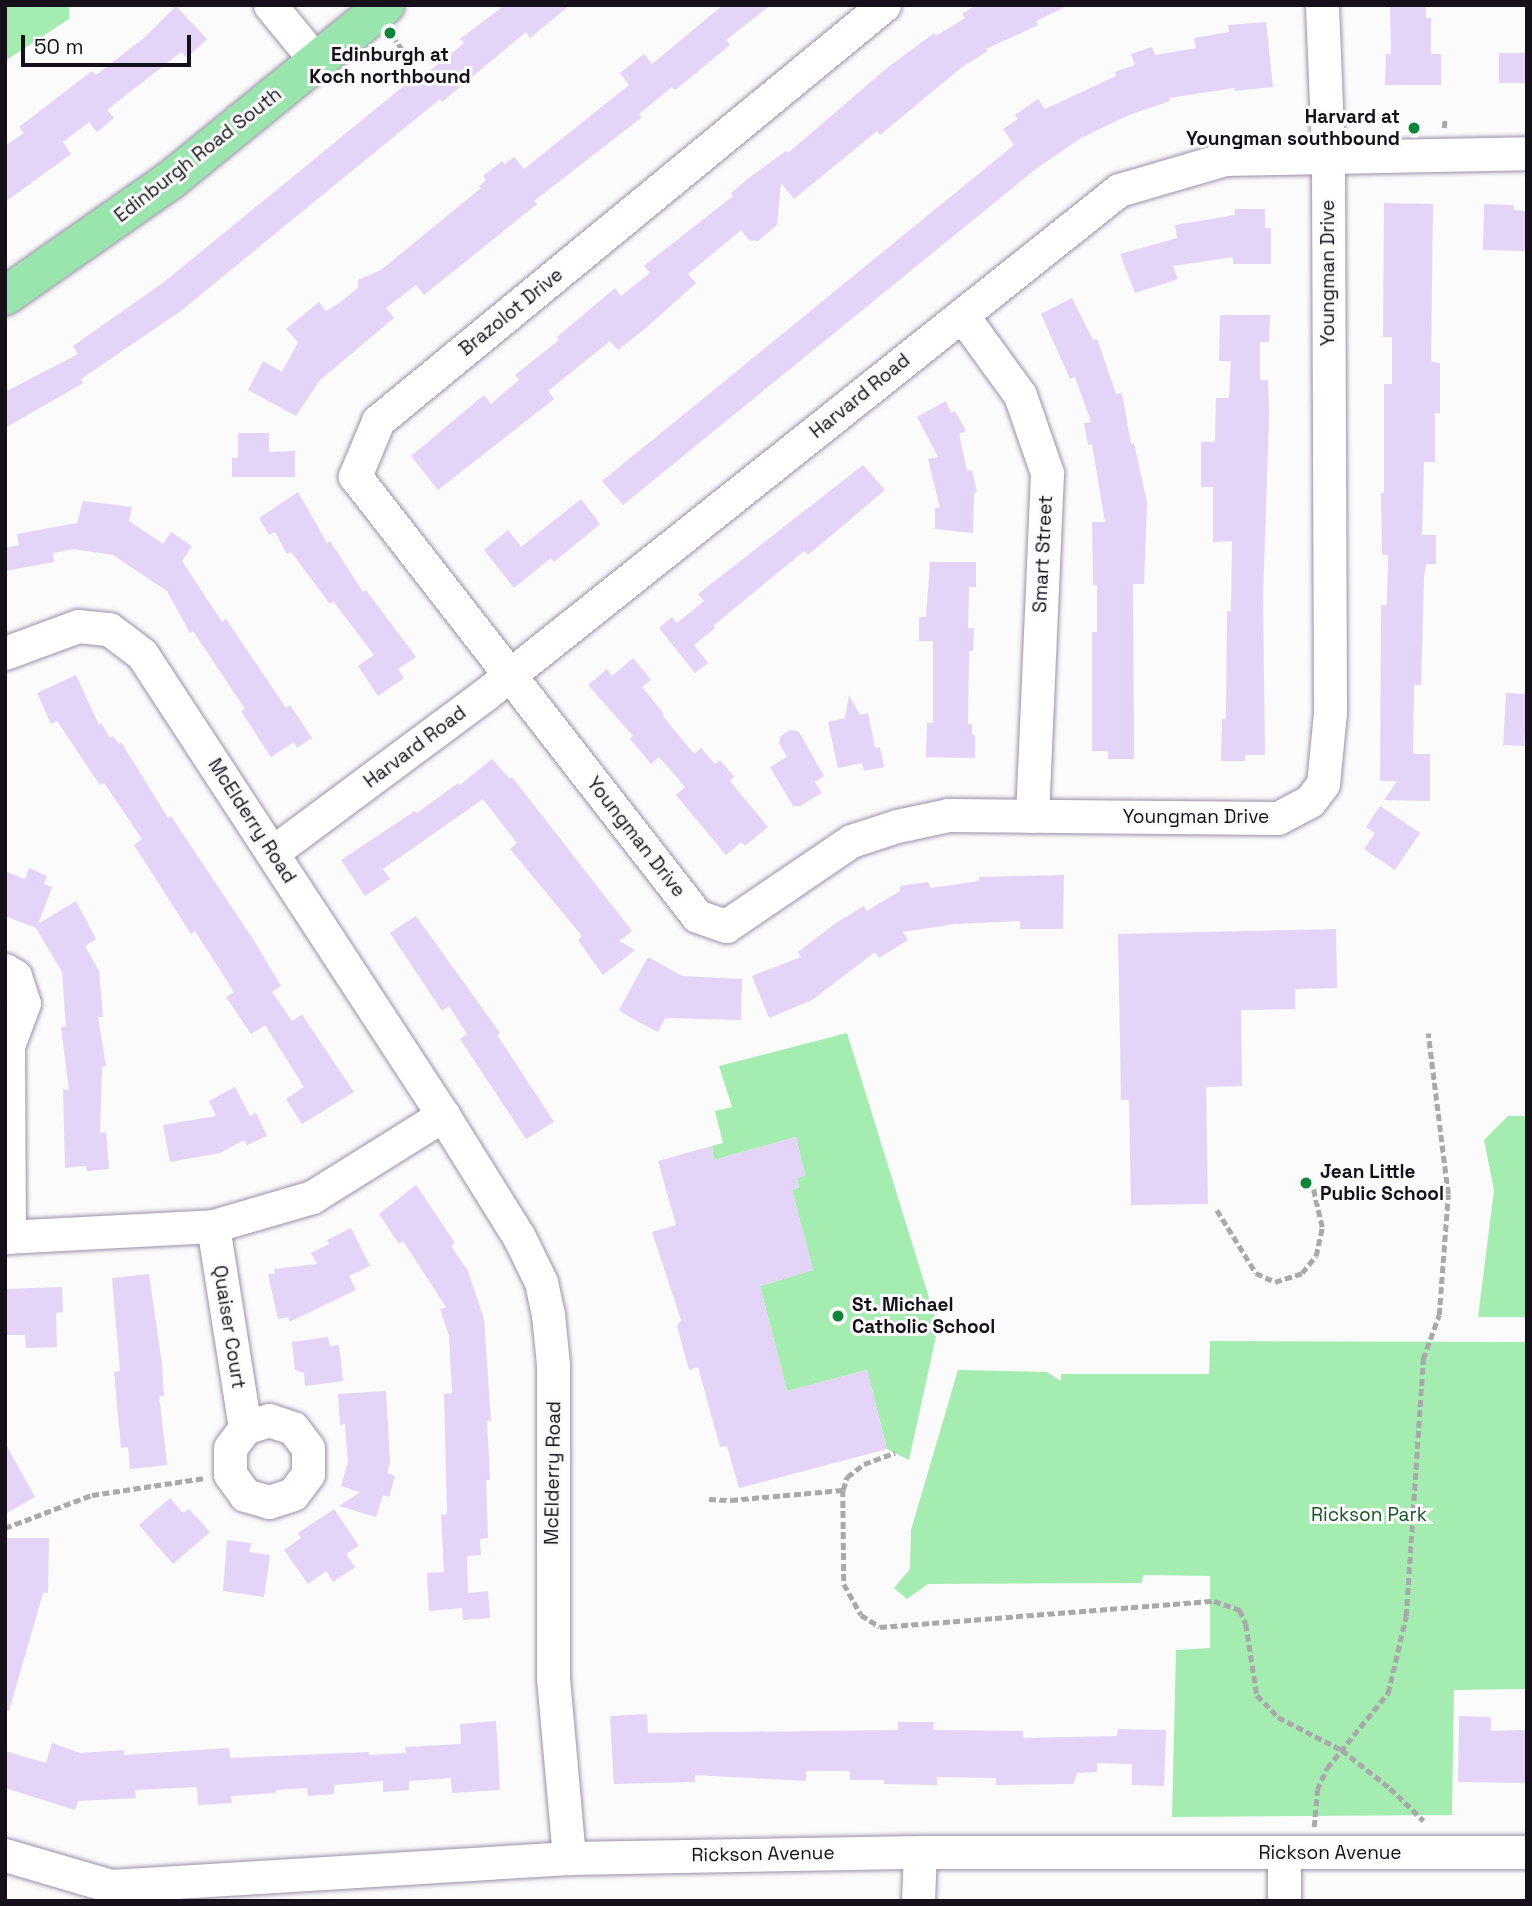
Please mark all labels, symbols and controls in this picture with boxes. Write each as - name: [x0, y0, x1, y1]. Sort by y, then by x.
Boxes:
- scale bar: [24, 21, 194, 65]
- marker: Edinburgh at Koch northbound: [382, 25, 398, 41]
- text: 50 m: [34, 33, 84, 60]
- place label: Edinburgh at Koch northbound: [309, 44, 471, 88]
- street label: Edinburgh Road South: [110, 83, 286, 227]
- place label: Harvard at Youngman southbound: [1186, 106, 1400, 150]
- marker: Harvard at Youngman southbound: [1406, 120, 1422, 136]
- street label: Youngman Drive: [1317, 200, 1339, 346]
- street label: Brazolot Drive: [455, 263, 567, 361]
- street label: Harvard Road: [805, 349, 915, 443]
- street label: Smart Street: [1029, 495, 1057, 613]
- street label: Harvard Road: [359, 701, 471, 793]
- street label: McElderry Road: [203, 754, 301, 888]
- street label: Youngman Drive: [582, 772, 690, 902]
- street label: Youngman Drive: [1123, 806, 1269, 828]
- place label: Jean Little Public School: [1320, 1161, 1444, 1205]
- marker: Jean Little Public School: [1298, 1175, 1314, 1191]
- street label: Quaiser Court: [208, 1264, 250, 1390]
- place label: St. Michael Catholic School: [852, 1294, 995, 1338]
- marker: St. Michael Catholic School: [830, 1308, 846, 1324]
- street label: McElderry Road: [540, 1401, 566, 1545]
- park label: Rickson Park: [1311, 1504, 1427, 1526]
- street label: Rickson Avenue: [691, 1841, 835, 1867]
- street label: Rickson Avenue: [1258, 1842, 1402, 1864]

